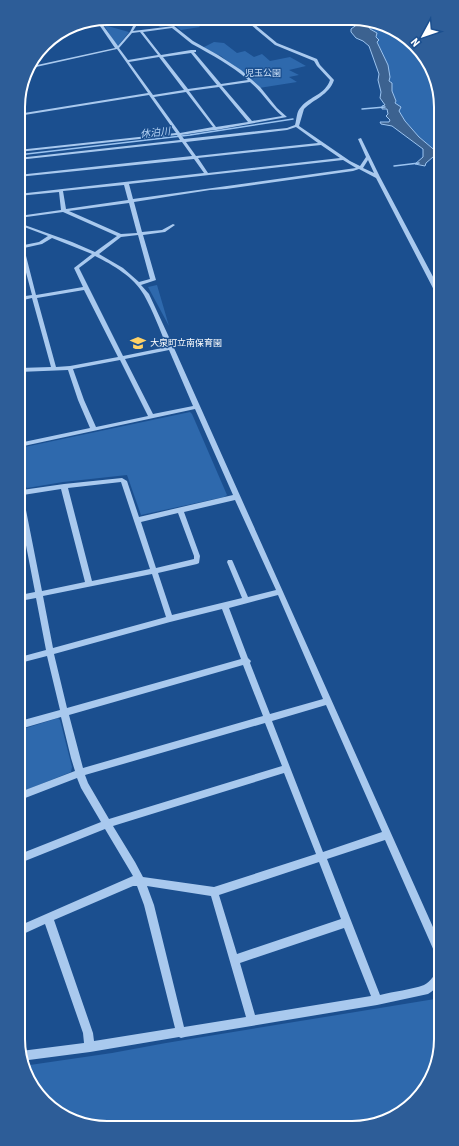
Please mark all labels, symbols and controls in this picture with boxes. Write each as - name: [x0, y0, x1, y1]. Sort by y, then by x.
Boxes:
- north arrow: [403, 16, 443, 56]
- text: N: [408, 35, 423, 49]
- park label: 児玉公園: [245, 68, 281, 78]
- water label: 休泊川: [140, 125, 172, 140]
- school or university icon: 大泉町立南保育園: [129, 334, 147, 352]
- place label: 大泉町立南保育園: [150, 338, 222, 348]

